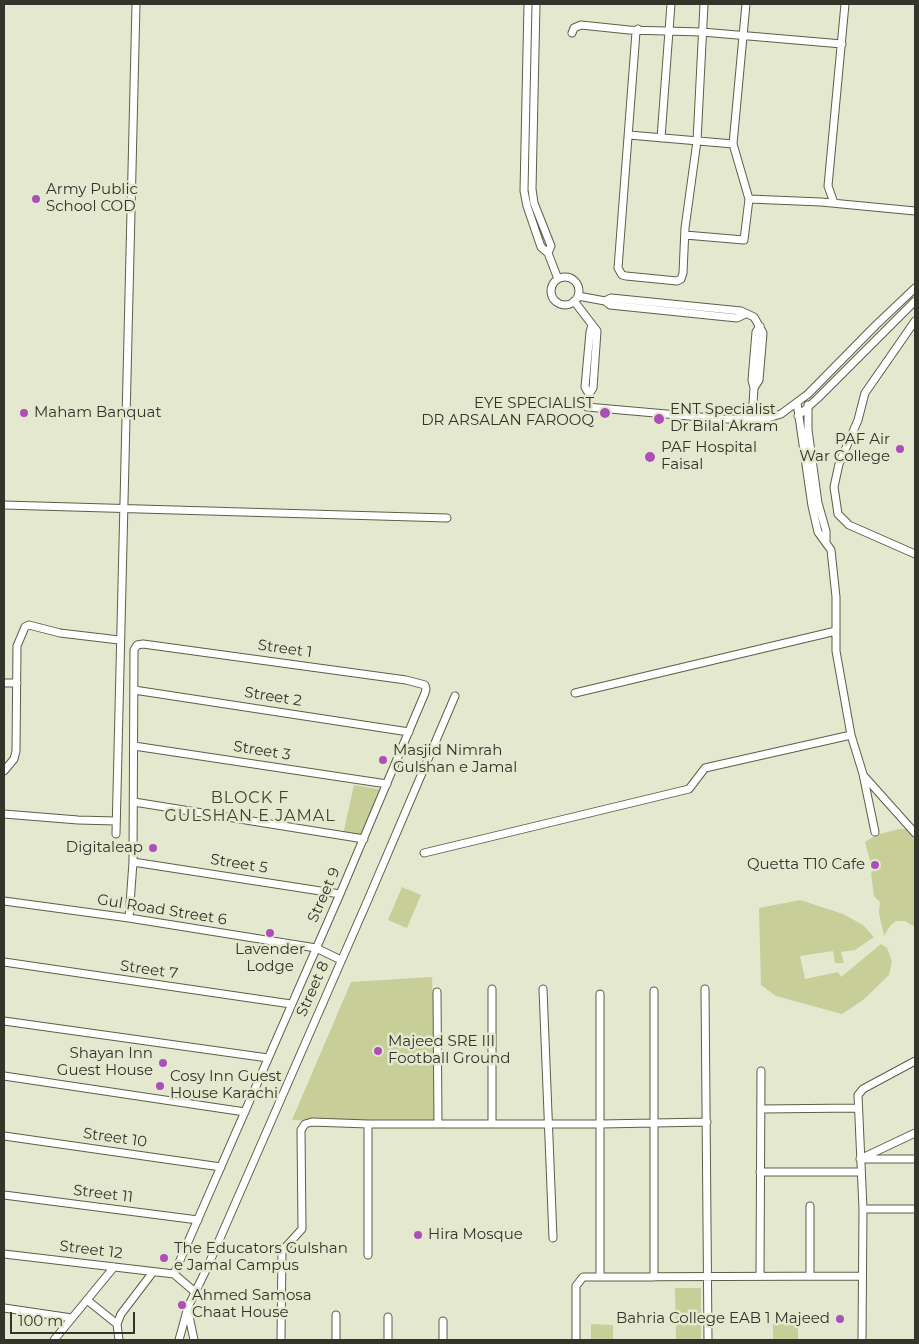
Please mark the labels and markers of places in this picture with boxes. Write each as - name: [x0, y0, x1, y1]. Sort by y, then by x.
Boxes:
- place label: Army Public School COD: [46, 181, 138, 216]
- marker: Army Public School COD: [30, 193, 42, 205]
- place label: EYE SPECIALIST DR ARSALAN FAROOQ: [421, 395, 594, 430]
- place label: ENT Specialist Dr Bilal Akram: [670, 401, 778, 436]
- place label: Maham Banquat: [34, 404, 161, 422]
- marker: EYE SPECIALIST DR ARSALAN FAROOQ: [598, 406, 612, 420]
- marker: Maham Banquat: [18, 407, 30, 419]
- marker: ENT Specialist Dr Bilal Akram: [652, 412, 666, 426]
- place label: PAF Air War College: [799, 431, 890, 466]
- place label: PAF Hospital Faisal: [661, 439, 757, 474]
- marker: PAF Air War College: [894, 443, 906, 455]
- marker: PAF Hospital Faisal: [643, 450, 657, 464]
- place label: Masjid Nimrah Gulshan e Jamal: [393, 742, 517, 777]
- marker: Masjid Nimrah Gulshan e Jamal: [377, 754, 389, 766]
- place label: Digitaleap: [66, 839, 143, 857]
- marker: Digitaleap: [147, 842, 159, 854]
- place label: Quetta T10 Cafe: [747, 856, 865, 874]
- marker: Quetta T10 Cafe: [869, 859, 881, 871]
- marker: Lavender Lodge: [264, 927, 276, 939]
- place label: Lavender Lodge: [235, 941, 305, 976]
- place label: Majeed SRE III Football Ground: [388, 1033, 510, 1068]
- place label: Shayan Inn Guest House: [57, 1045, 153, 1080]
- marker: Majeed SRE III Football Ground: [372, 1045, 384, 1057]
- marker: Shayan Inn Guest House: [157, 1057, 169, 1069]
- place label: Cosy Inn Guest House Karachi: [170, 1068, 282, 1103]
- marker: Cosy Inn Guest House Karachi: [154, 1080, 166, 1092]
- place label: Hira Mosque: [428, 1226, 523, 1244]
- marker: Hira Mosque: [412, 1229, 424, 1241]
- place label: The Educators Gulshan e Jamal Campus: [174, 1240, 348, 1275]
- marker: The Educators Gulshan e Jamal Campus: [158, 1252, 170, 1264]
- place label: Ahmed Samosa Chaat House: [192, 1287, 312, 1322]
- marker: Ahmed Samosa Chaat House: [176, 1299, 188, 1311]
- place label: Bahria College EAB 1 Majeed: [616, 1310, 830, 1328]
- marker: Bahria College EAB 1 Majeed: [834, 1313, 846, 1325]

